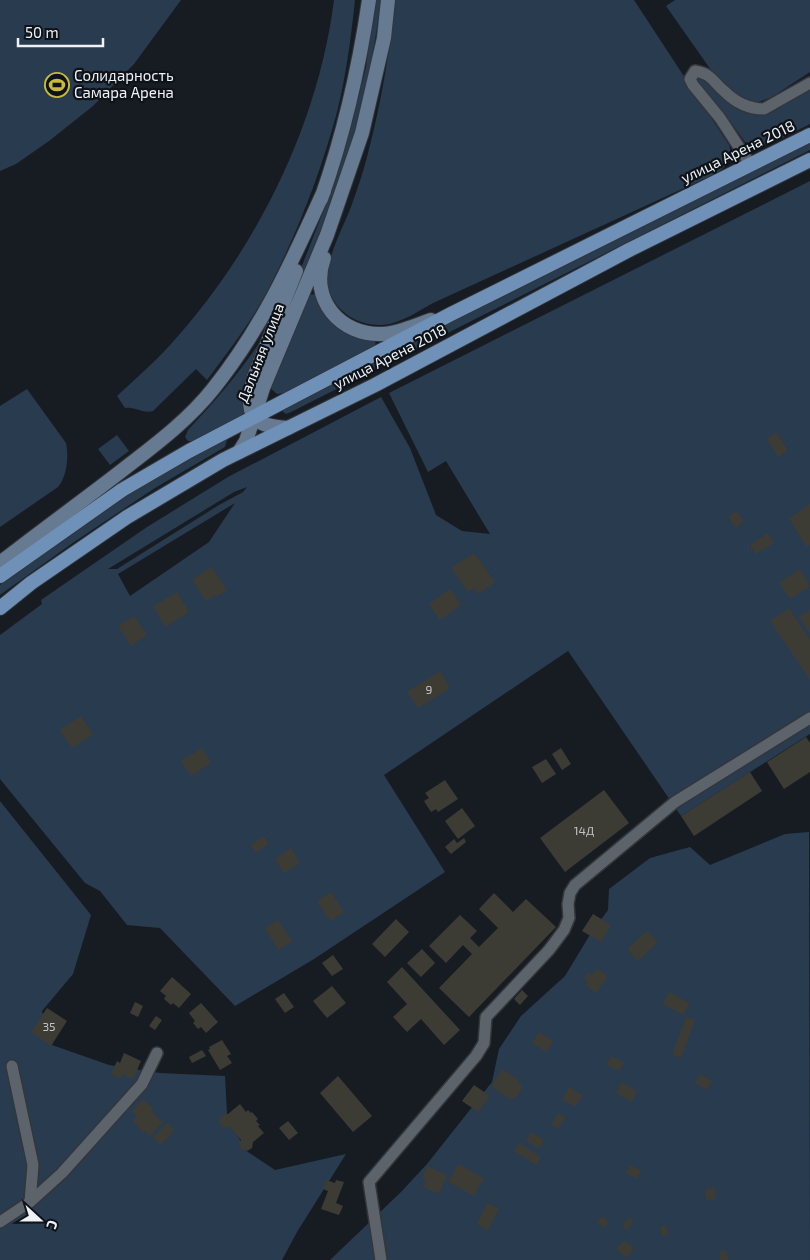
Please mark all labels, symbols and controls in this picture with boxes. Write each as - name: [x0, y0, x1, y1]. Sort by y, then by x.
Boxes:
- scale bar: [18, 15, 102, 47]
- text: 50 m: [25, 23, 59, 41]
- place label: Солидарность Самара Арена: [74, 66, 174, 101]
- sports icon: Солидарность Самара Арена: [44, 72, 70, 98]
- street label: улица Арена 2018: [678, 116, 798, 187]
- street label: Дальняя улица: [233, 300, 288, 405]
- street label: улица Арена 2018: [330, 320, 449, 393]
- house number: 9: [426, 682, 433, 696]
- house number: 14Д: [574, 823, 594, 837]
- house number: 35: [42, 1019, 56, 1033]
- north arrow: [15, 1195, 65, 1245]
- text: С: [43, 1218, 62, 1232]

